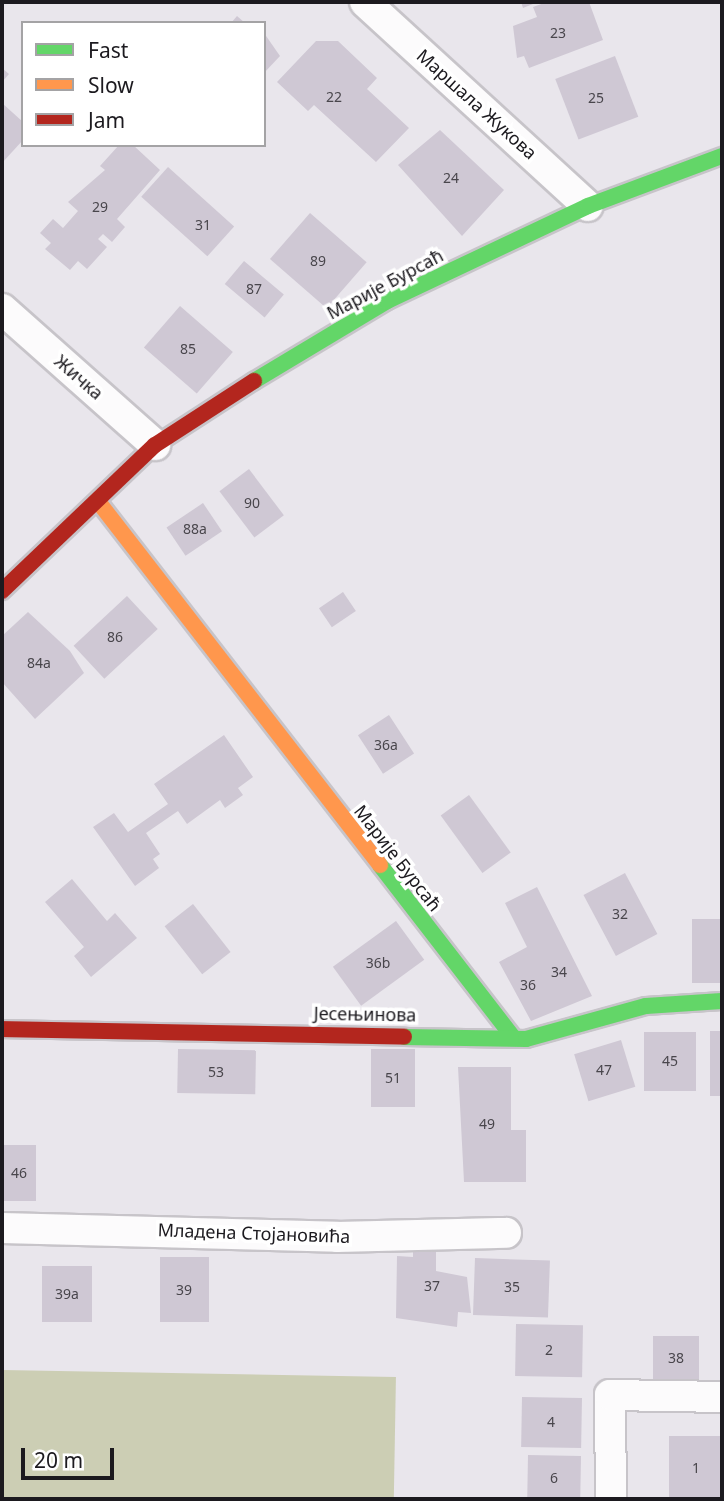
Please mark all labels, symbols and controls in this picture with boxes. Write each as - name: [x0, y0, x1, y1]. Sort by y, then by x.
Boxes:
- legend: [21, 21, 266, 147]
- house number: 23: [550, 25, 566, 41]
- text: Fast: [88, 36, 128, 64]
- street label: Маршала Жукова: [413, 44, 541, 164]
- text: Slow: [88, 71, 134, 99]
- house number: 22: [326, 89, 342, 105]
- house number: 25: [588, 90, 604, 106]
- text: Jam: [88, 106, 125, 134]
- house number: 24: [443, 170, 459, 186]
- house number: 29: [92, 199, 108, 215]
- house number: 31: [195, 217, 211, 233]
- street label: Марије Бурсаћ: [323, 244, 447, 324]
- house number: 89: [310, 253, 326, 269]
- house number: 87: [246, 281, 262, 297]
- house number: 85: [180, 341, 196, 357]
- street label: Жичка: [50, 350, 108, 404]
- house number: 90: [244, 495, 260, 511]
- house number: 88a: [183, 521, 207, 537]
- house number: 86: [107, 629, 123, 645]
- house number: 84a: [27, 655, 51, 671]
- house number: 36a: [374, 737, 398, 753]
- street label: Марије Бурсаћ: [350, 801, 446, 915]
- house number: 32: [612, 906, 628, 922]
- house number: 36b: [366, 955, 390, 971]
- house number: 34: [551, 964, 567, 980]
- house number: 36: [520, 977, 536, 993]
- street label: Јесењинова: [314, 1002, 416, 1026]
- house number: 45: [662, 1053, 678, 1069]
- house number: 47: [596, 1062, 612, 1078]
- house number: 53: [208, 1064, 224, 1080]
- house number: 51: [385, 1070, 401, 1086]
- house number: 49: [479, 1116, 495, 1132]
- house number: 46: [11, 1165, 27, 1181]
- street label: Младена Стојановића: [157, 1219, 351, 1247]
- house number: 37: [424, 1278, 440, 1294]
- house number: 35: [504, 1279, 520, 1295]
- house number: 39: [176, 1282, 192, 1298]
- house number: 39a: [55, 1286, 79, 1302]
- house number: 2: [545, 1342, 553, 1358]
- house number: 38: [668, 1350, 684, 1366]
- house number: 4: [547, 1414, 555, 1430]
- scale bar: [24, 1434, 117, 1478]
- text: 20 m: [34, 1446, 83, 1474]
- house number: 1: [692, 1460, 700, 1476]
- house number: 6: [550, 1470, 558, 1486]

